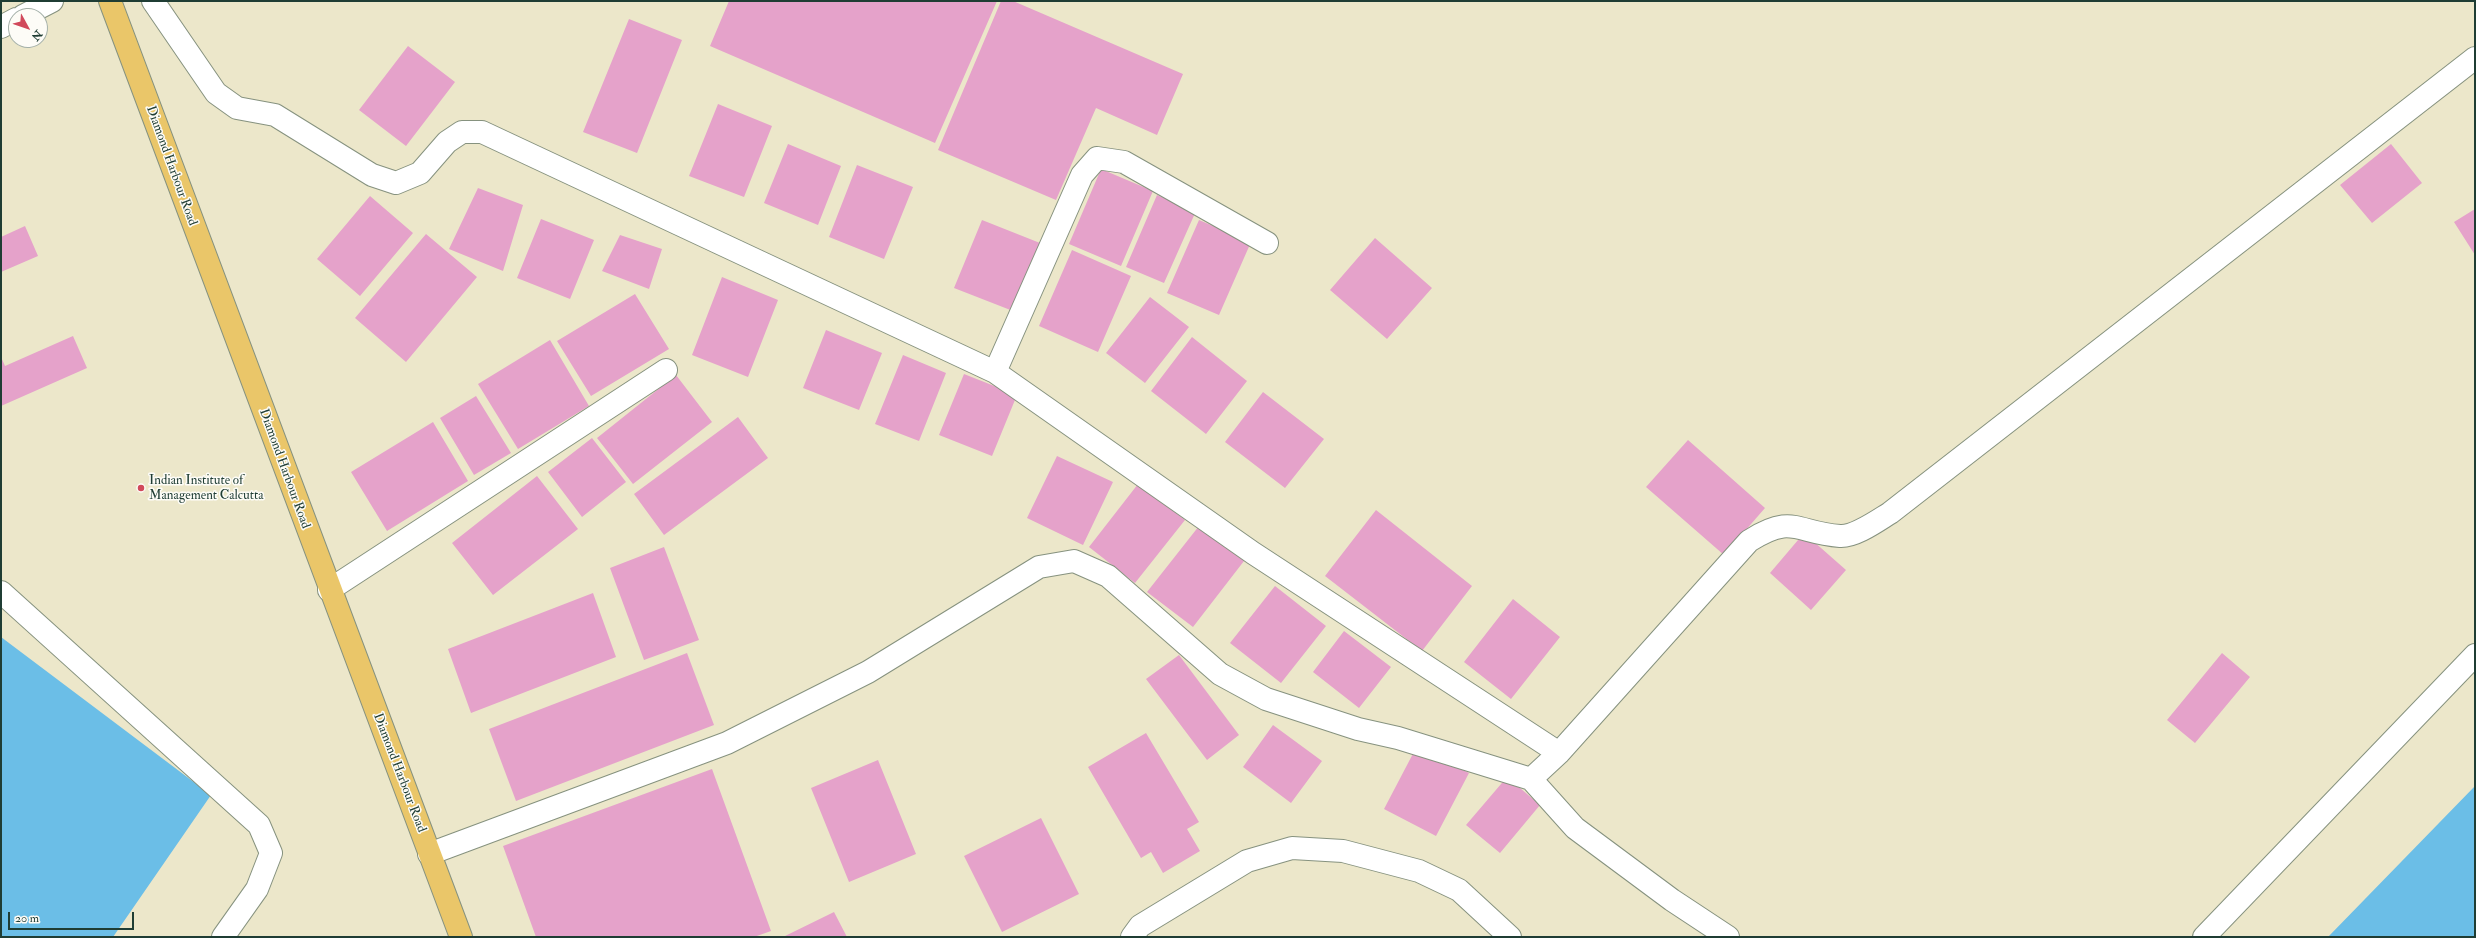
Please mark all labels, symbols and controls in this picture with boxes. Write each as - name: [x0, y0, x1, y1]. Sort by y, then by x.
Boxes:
- north arrow: [8, 8, 48, 48]
- text: N: [29, 27, 45, 43]
- street label: Diamond Harbour Road: [142, 104, 200, 228]
- street label: Diamond Harbour Road: [255, 407, 313, 531]
- place label: Indian Institute of Management Calcutta: [149, 473, 264, 504]
- marker: Indian Institute of Management Calcutta: [136, 483, 146, 493]
- street label: Diamond Harbour Road: [369, 711, 429, 835]
- scale bar: [10, 904, 136, 930]
- text: 20 m: [15, 911, 39, 926]

